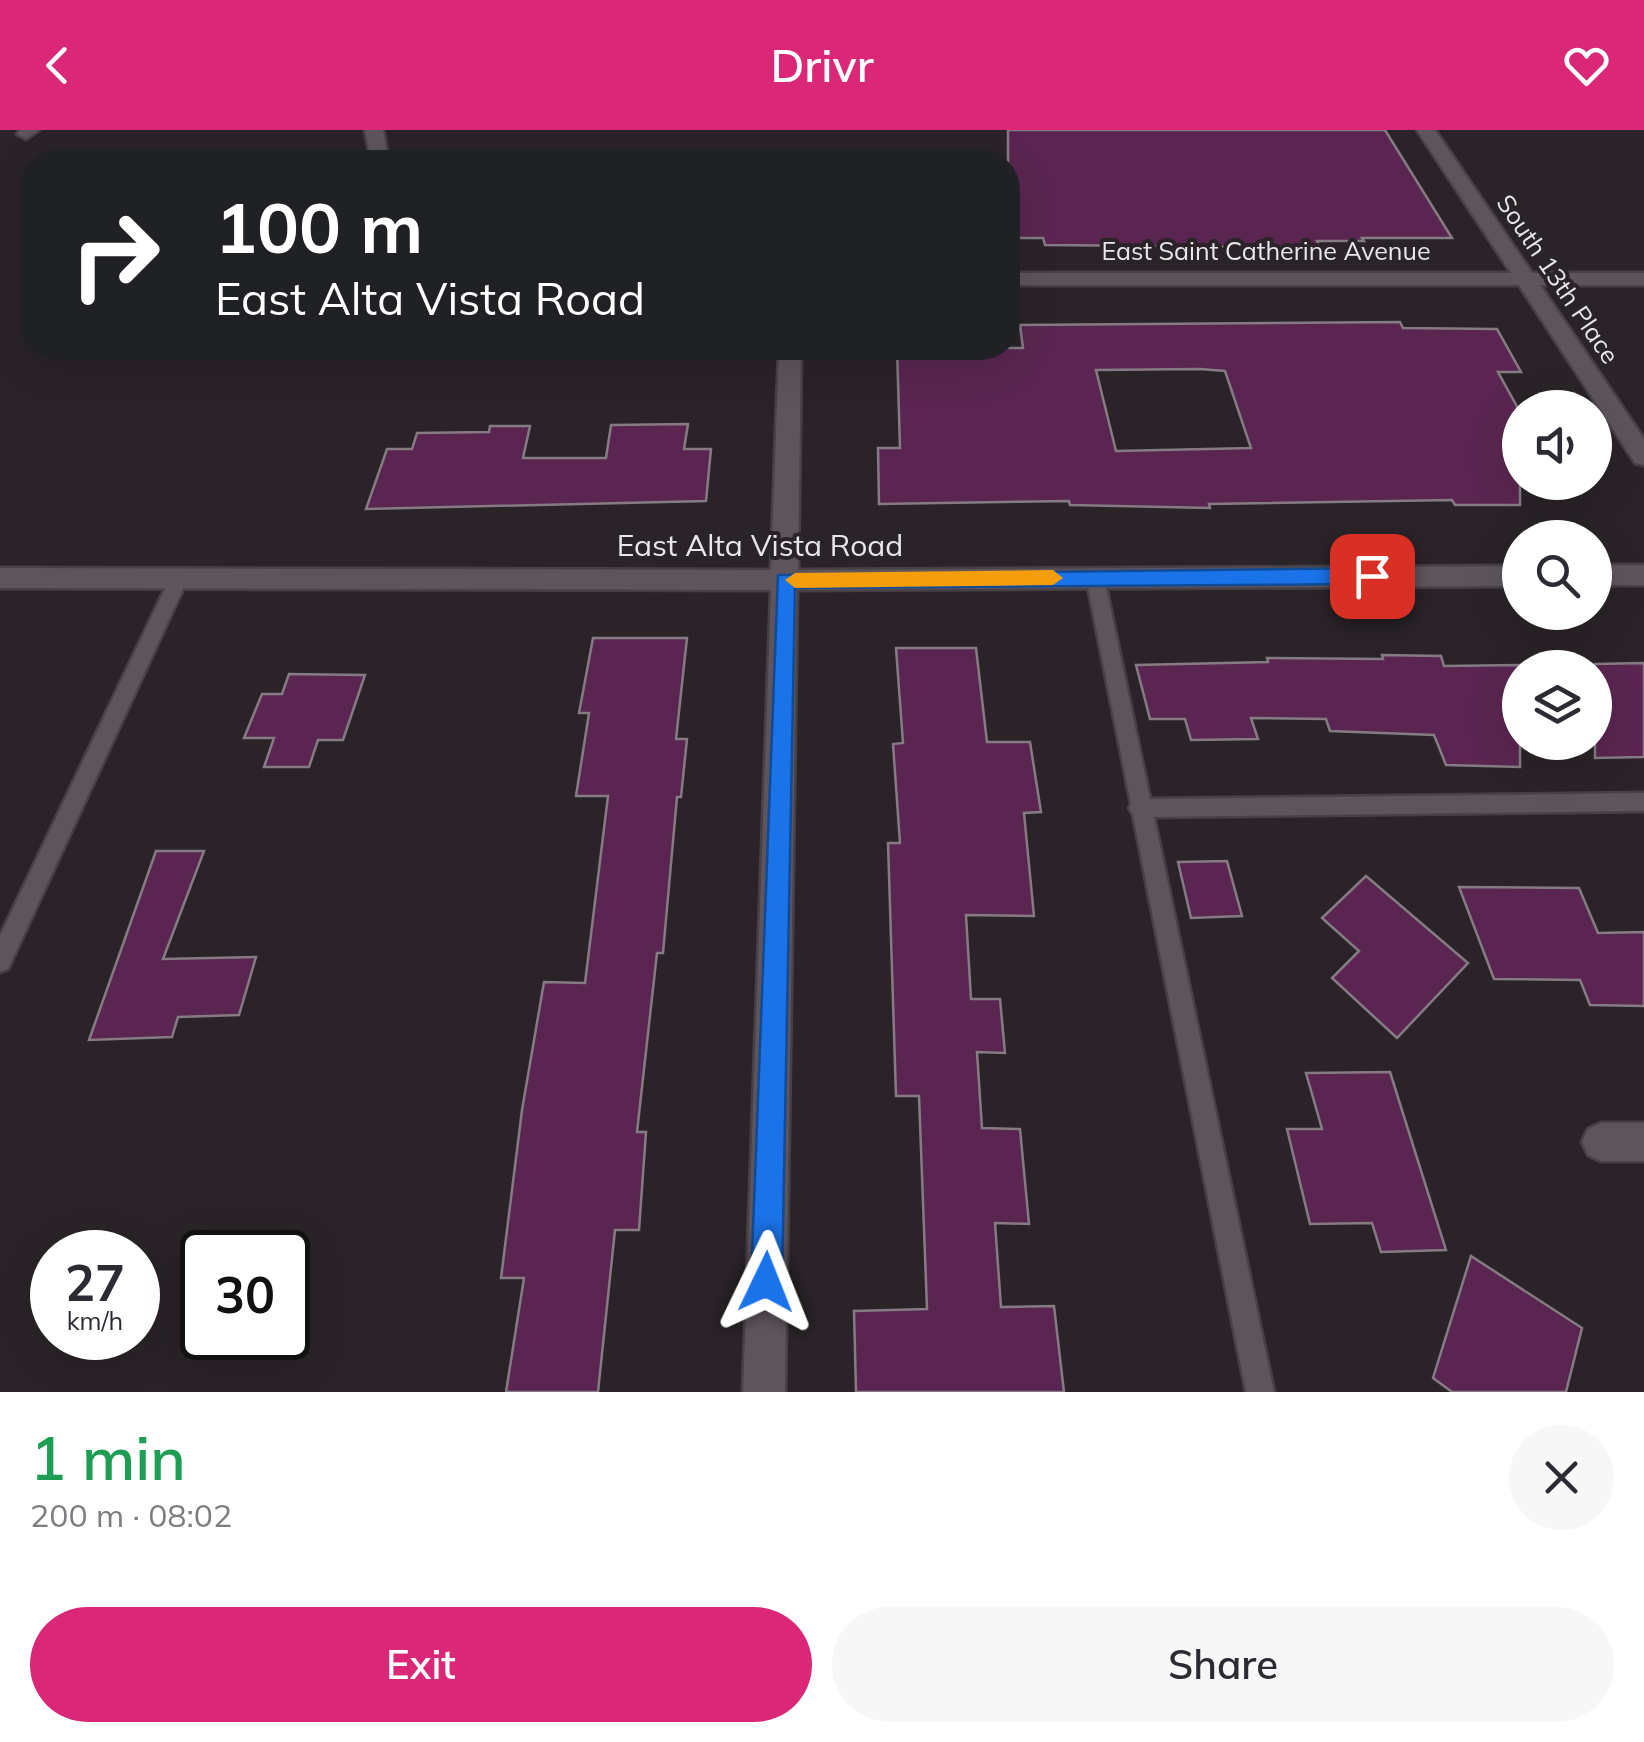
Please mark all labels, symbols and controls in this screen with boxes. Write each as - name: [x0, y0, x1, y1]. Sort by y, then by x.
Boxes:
- text: Drivr: [770, 37, 874, 93]
- icon: back: [30, 38, 85, 93]
- icon: heart: [1559, 38, 1614, 93]
- text: 100 m: [215, 183, 423, 271]
- street label: South 13th Place: [1490, 188, 1626, 369]
- icon: right: [50, 190, 180, 320]
- street label: East Saint Catherine Avenue: [1101, 235, 1431, 266]
- text: East Alta Vista Road: [215, 270, 645, 326]
- map controls: [1502, 390, 1612, 760]
- button: sound: [1502, 390, 1612, 500]
- button: search: [1502, 520, 1612, 630]
- street label: East Alta Vista Road: [617, 526, 903, 564]
- pin: [1330, 534, 1415, 619]
- icon: arrive: [1345, 549, 1400, 604]
- button: layers: [1502, 650, 1612, 760]
- speed limit sign: 30: [180, 1230, 310, 1360]
- position arrow: [714, 1230, 818, 1334]
- text: 27: [65, 1251, 125, 1314]
- text: km/h: [67, 1305, 123, 1336]
- text: 1 min: [30, 1420, 186, 1495]
- button: close: [1509, 1425, 1614, 1530]
- text: 200 m · 08:02: [30, 1495, 232, 1535]
- button: Exit: [30, 1607, 812, 1722]
- button: Share: [832, 1607, 1614, 1722]

